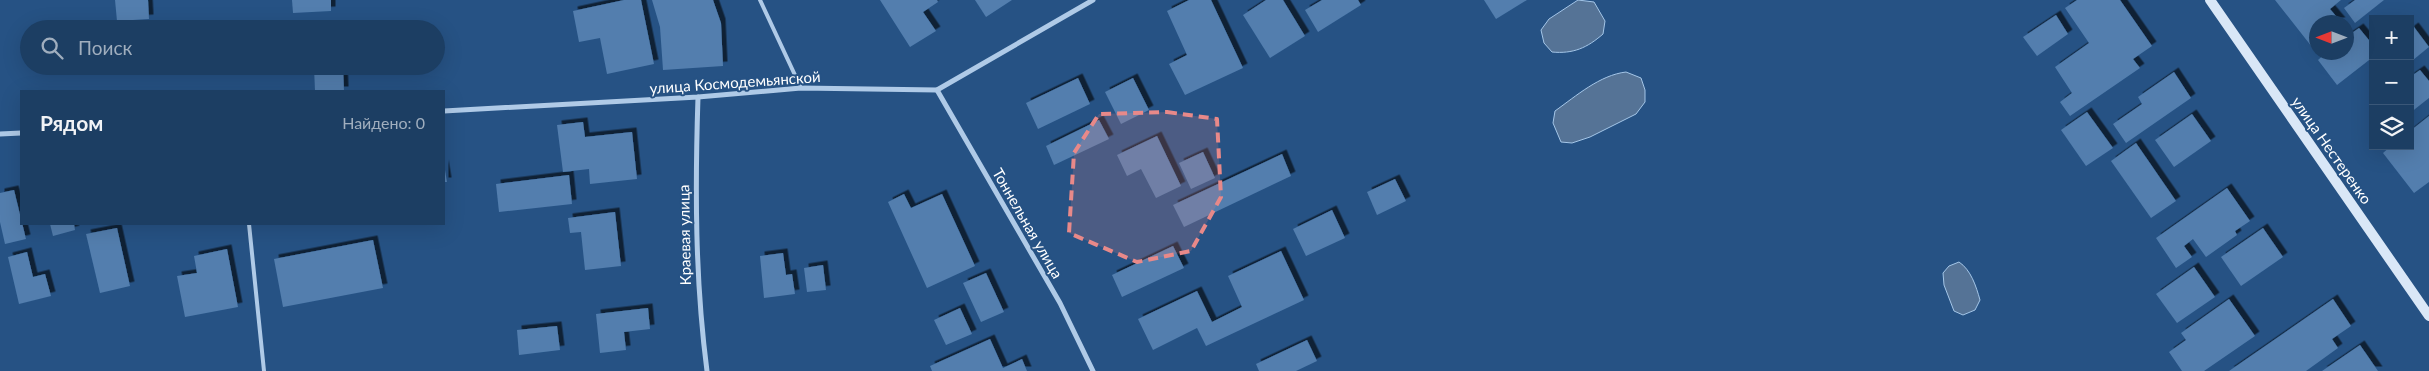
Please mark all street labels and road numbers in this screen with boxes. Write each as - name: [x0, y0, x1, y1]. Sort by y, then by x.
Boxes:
- street label: улица Космодемьянской: [649, 67, 821, 97]
- street label: улица Нестеренко: [2288, 93, 2376, 207]
- street label: Тоннельная улица: [989, 165, 1067, 281]
- street label: Краевая улица: [674, 184, 694, 286]

